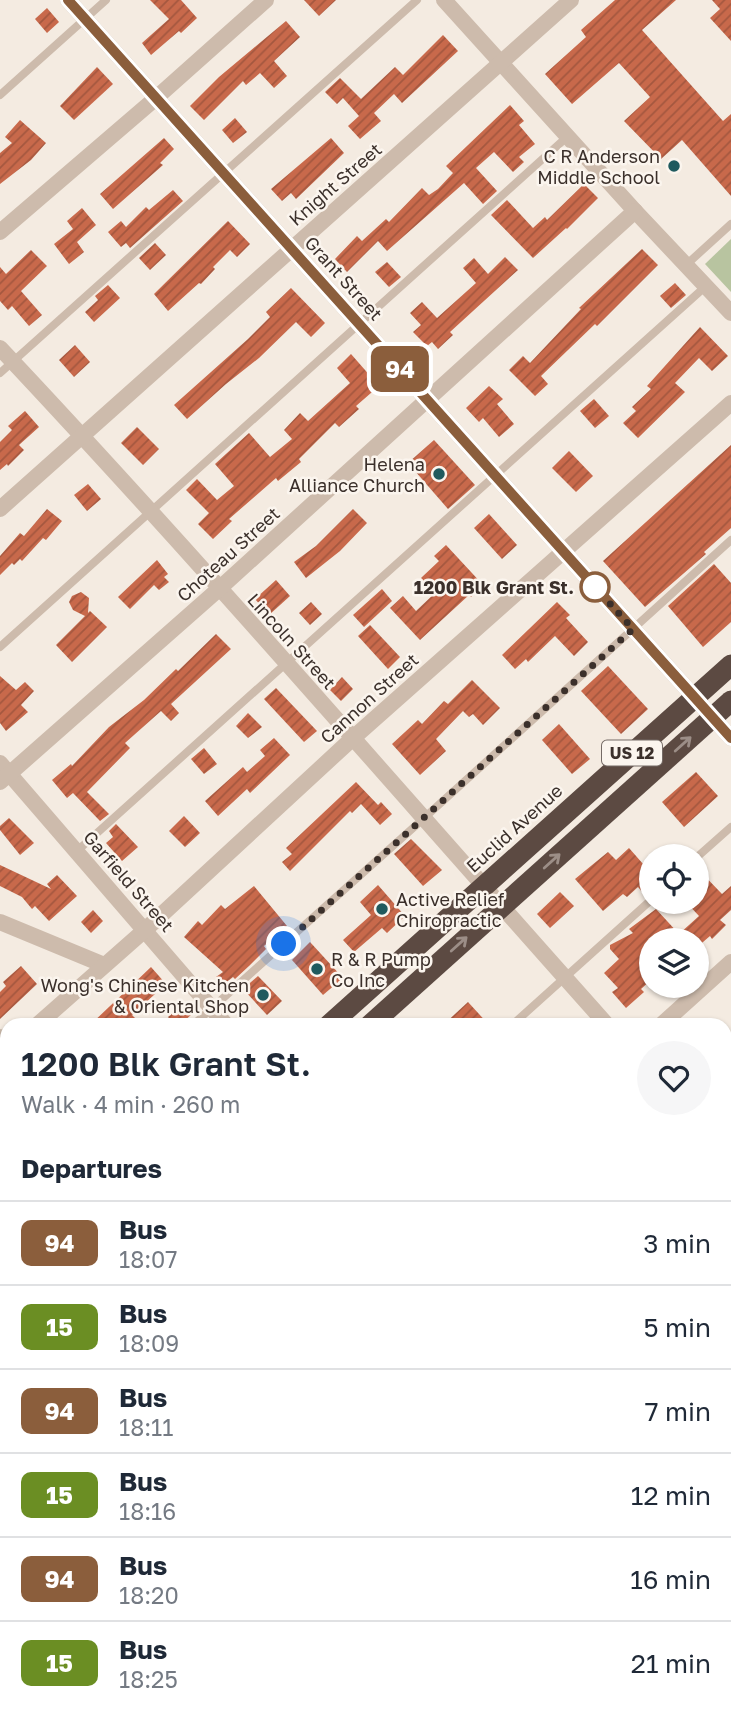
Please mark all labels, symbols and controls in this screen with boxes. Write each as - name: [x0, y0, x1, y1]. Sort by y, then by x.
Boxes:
- street label: Knight Street: [284, 138, 386, 230]
- place label: C R Anderson Middle School: [537, 145, 660, 188]
- marker: C R Anderson Middle School: [666, 158, 682, 174]
- street label: Grant Street: [301, 231, 387, 325]
- line badge: 94: [368, 346, 432, 392]
- text: 94: [385, 354, 415, 383]
- place label: Helena Alliance Church: [289, 453, 425, 496]
- marker: Helena Alliance Church: [431, 466, 447, 482]
- street label: Choteau Street: [172, 502, 284, 606]
- marker: 1200 Blk Grant St.: [580, 572, 610, 602]
- place label: 1200 Blk Grant St.: [414, 576, 574, 598]
- street label: Lincoln Street: [243, 589, 341, 693]
- street label: Cannon Street: [315, 648, 423, 748]
- one-way arrow: [674, 736, 692, 752]
- road number: US 12: [602, 740, 662, 766]
- street label: Euclid Avenue: [462, 779, 566, 877]
- street label: Garfield Street: [79, 826, 179, 936]
- map controls: [639, 844, 709, 998]
- button: locate: [639, 844, 709, 914]
- one-way arrow: [543, 853, 561, 869]
- place label: Active Relief Chiropractic: [396, 888, 505, 931]
- marker: Active Relief Chiropractic: [374, 901, 390, 917]
- your location: [266, 926, 301, 961]
- button: layers: [639, 928, 709, 998]
- one-way arrow: [450, 936, 468, 952]
- place label: R & R Pump Co Inc: [331, 948, 431, 991]
- marker: R & R Pump Co Inc: [309, 961, 325, 977]
- place label: Wong's Chinese Kitchen & Oriental Shop: [41, 974, 249, 1017]
- marker: Wong's Chinese Kitchen & Oriental Shop: [255, 987, 271, 1003]
- button: heart: [637, 1041, 711, 1115]
- text: 1200 Blk Grant St.: [21, 1044, 311, 1083]
- text: Walk · 4 min · 260 m: [21, 1090, 240, 1118]
- text: Departures: [21, 1153, 162, 1184]
- text: Bus: [119, 1214, 167, 1245]
- text: 94: [44, 1228, 75, 1257]
- text: 3 min: [643, 1228, 711, 1259]
- text: 18:07: [119, 1245, 178, 1273]
- text: Bus: [119, 1298, 167, 1329]
- text: 15: [46, 1312, 73, 1341]
- text: 5 min: [643, 1312, 711, 1343]
- text: 18:09: [119, 1329, 179, 1357]
- text: Bus: [119, 1382, 167, 1413]
- text: 94: [44, 1396, 75, 1425]
- text: 7 min: [645, 1396, 711, 1427]
- text: 18:11: [119, 1413, 173, 1441]
- text: Bus: [119, 1466, 167, 1497]
- text: 15: [46, 1480, 73, 1509]
- text: 12 min: [631, 1480, 711, 1511]
- text: 18:16: [119, 1497, 176, 1525]
- text: Bus: [119, 1550, 167, 1581]
- text: 94: [44, 1564, 75, 1593]
- text: 16 min: [630, 1564, 711, 1595]
- text: 18:20: [119, 1581, 179, 1609]
- text: Bus: [119, 1634, 167, 1665]
- text: 15: [46, 1648, 73, 1677]
- text: 21 min: [631, 1648, 711, 1679]
- text: 18:25: [119, 1665, 178, 1693]

